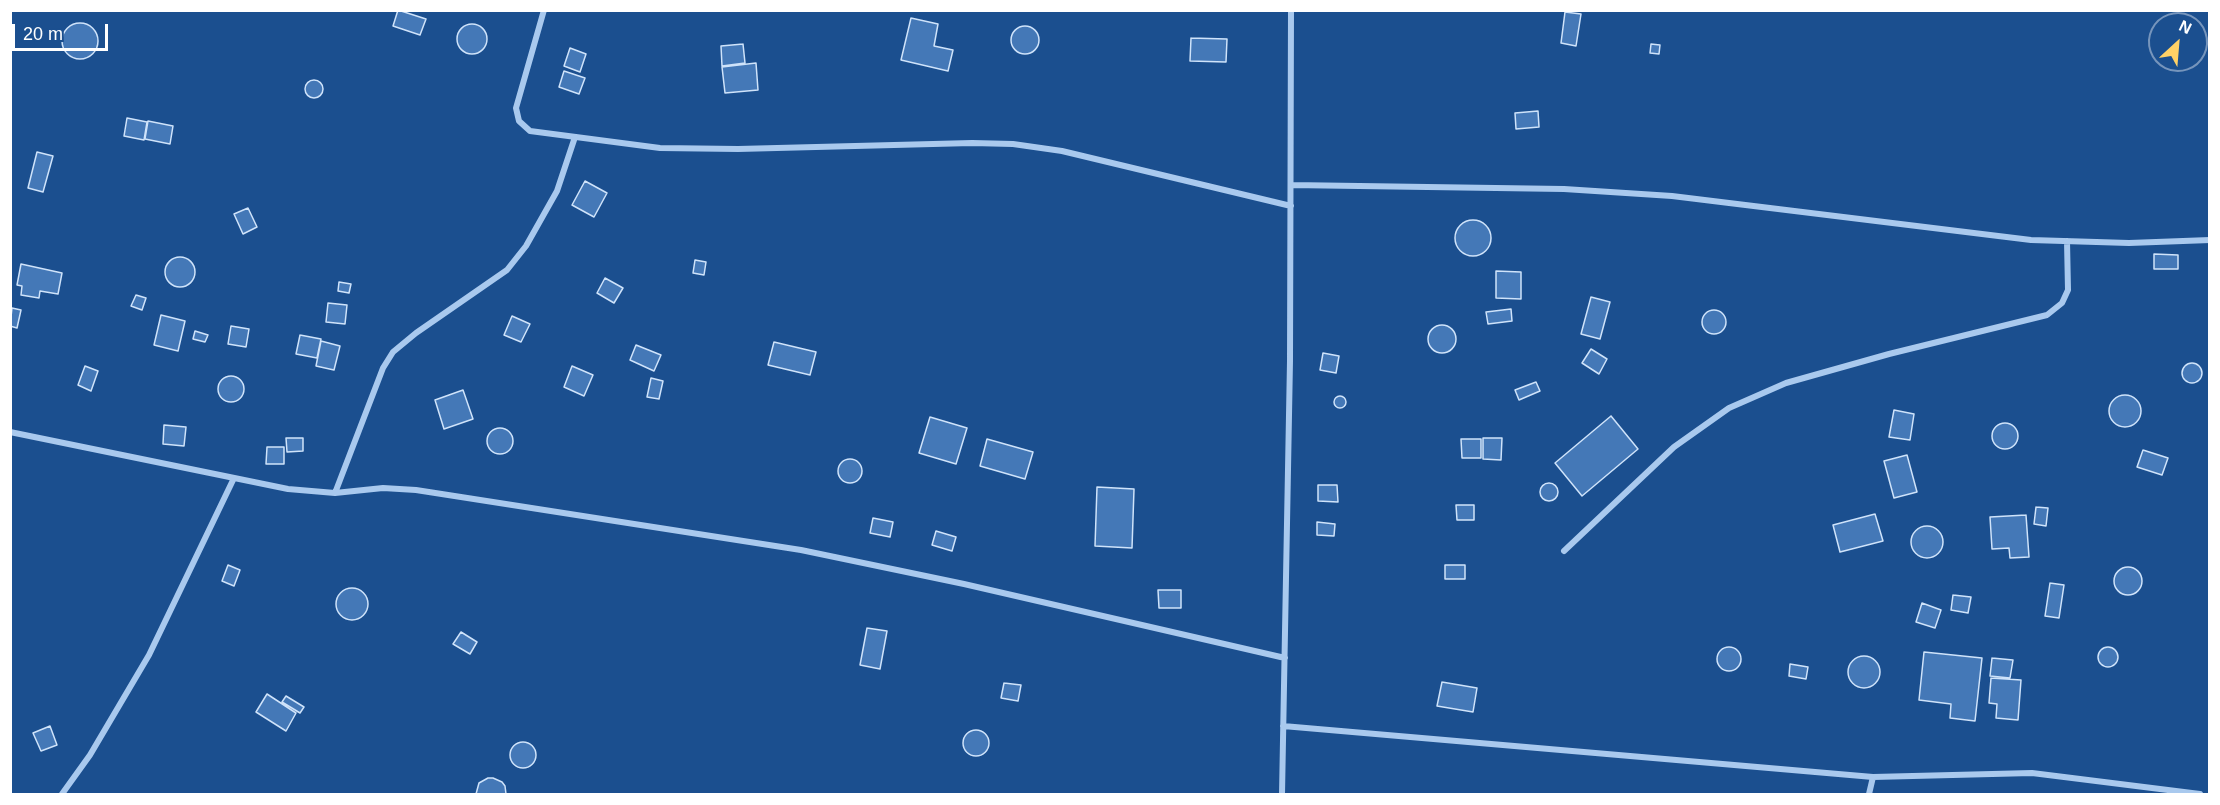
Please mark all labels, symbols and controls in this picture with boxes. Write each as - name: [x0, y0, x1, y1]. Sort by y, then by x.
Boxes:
- scale bar: [15, 12, 111, 50]
- north arrow: [2148, 12, 2208, 72]
- text: N: [2176, 17, 2194, 37]
- text: 20 m: [23, 24, 63, 44]

